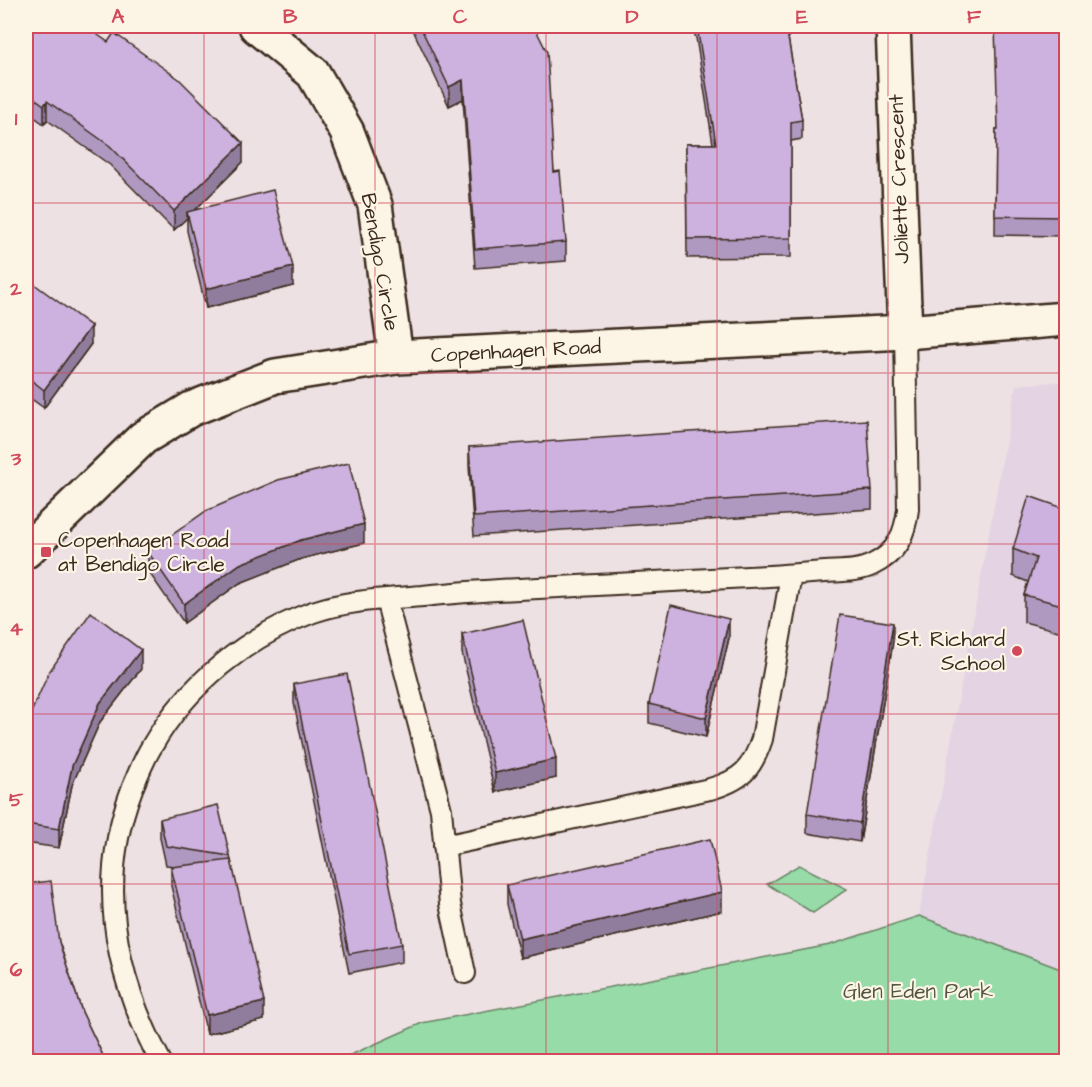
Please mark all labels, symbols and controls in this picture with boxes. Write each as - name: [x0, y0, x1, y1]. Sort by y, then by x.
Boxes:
- text: A: [112, 3, 125, 31]
- text: B: [283, 3, 298, 31]
- text: C: [453, 3, 468, 31]
- text: D: [626, 3, 639, 31]
- text: E: [796, 3, 808, 31]
- text: F: [967, 3, 982, 31]
- street label: Joliette Crescent: [882, 93, 916, 264]
- text: 1: [15, 105, 18, 133]
- street label: Bendigo Circle: [352, 191, 406, 333]
- text: 2: [9, 275, 22, 303]
- street label: Copenhagen Road: [430, 332, 602, 372]
- text: 3: [10, 445, 22, 473]
- place label: Copenhagen Road at Bendigo Circle: [58, 526, 229, 581]
- marker: Copenhagen Road at Bendigo Circle: [39, 545, 53, 559]
- text: 4: [9, 615, 23, 643]
- place label: St. Richard School: [897, 625, 1005, 678]
- marker: St. Richard School: [1010, 644, 1024, 658]
- text: 5: [9, 786, 24, 814]
- text: 6: [10, 956, 23, 984]
- park label: Glen Eden Park: [843, 977, 993, 1006]

